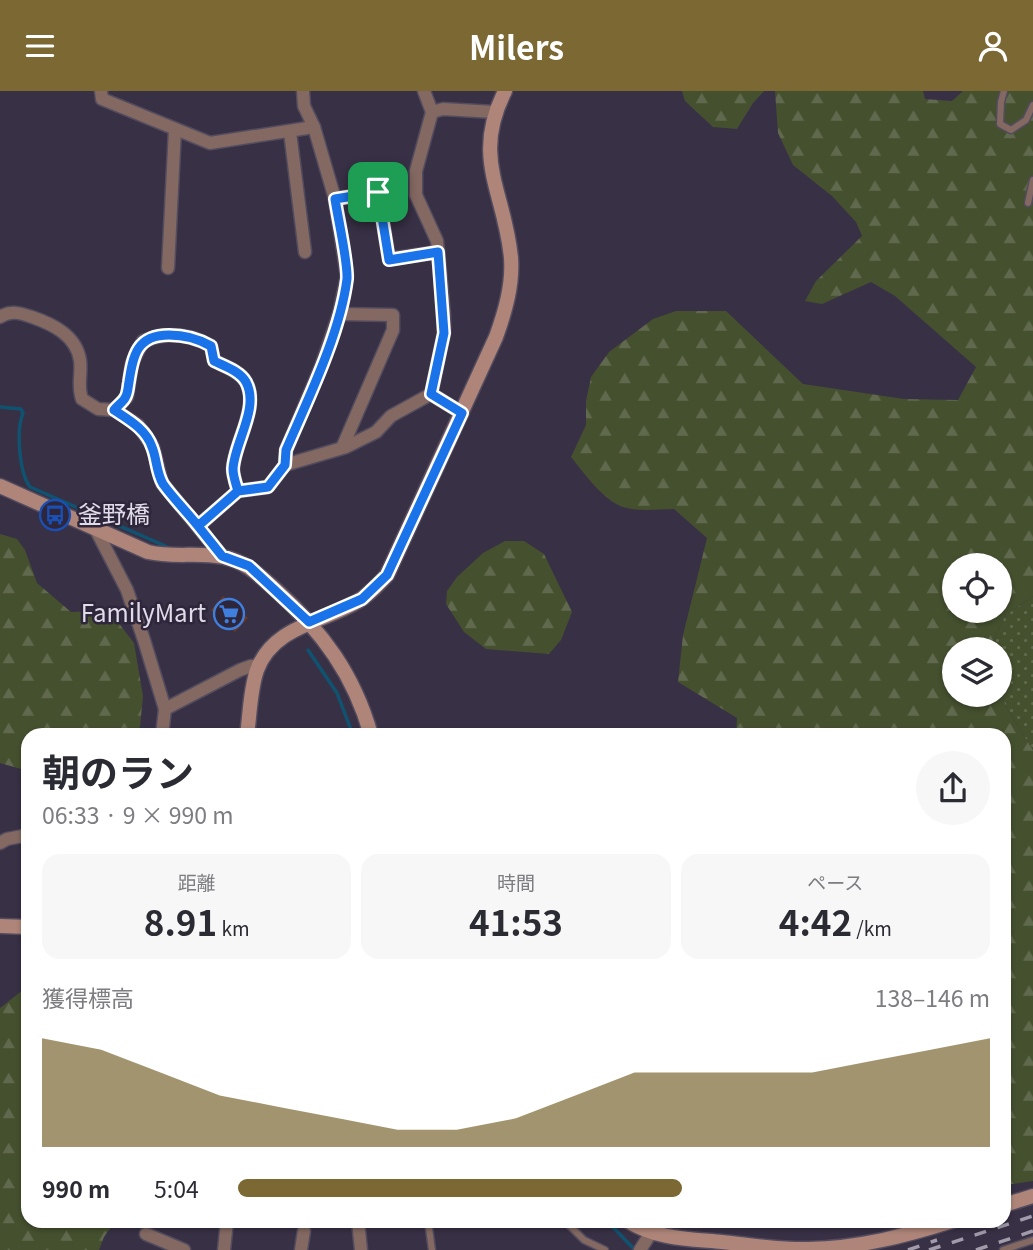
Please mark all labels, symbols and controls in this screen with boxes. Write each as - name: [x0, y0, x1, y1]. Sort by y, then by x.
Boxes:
- text: Milers: [469, 23, 564, 69]
- icon: menu: [21, 27, 59, 65]
- icon: person: [974, 27, 1012, 65]
- pin: [348, 162, 408, 222]
- icon: arrive: [359, 173, 397, 211]
- place label: 釜野橋: [78, 495, 150, 530]
- bus stop icon: 釜野橋: [38, 498, 72, 532]
- map controls: [942, 553, 1012, 707]
- button: locate: [942, 553, 1012, 623]
- place label: FamilyMart: [81, 594, 206, 629]
- supermarket icon: FamilyMart: [212, 597, 246, 631]
- button: layers: [942, 637, 1012, 707]
- text: 朝のラン: [42, 743, 194, 798]
- button: share: [916, 751, 990, 825]
- text: 06:33 · 9 × 990 m: [42, 797, 233, 831]
- text: 距離: [178, 868, 216, 895]
- text: 時間: [497, 868, 535, 895]
- text: ペース: [807, 868, 863, 895]
- text: 8.91: [144, 895, 217, 946]
- text: 41:53: [469, 895, 563, 946]
- text: 4:42: [779, 895, 852, 946]
- text: km: [217, 914, 250, 941]
- text: /km: [852, 914, 892, 941]
- text: 獲得標高: [42, 980, 134, 1014]
- text: 138–146 m: [875, 980, 990, 1014]
- text: 990 m: [42, 1171, 110, 1205]
- text: 5:04: [154, 1171, 199, 1205]

